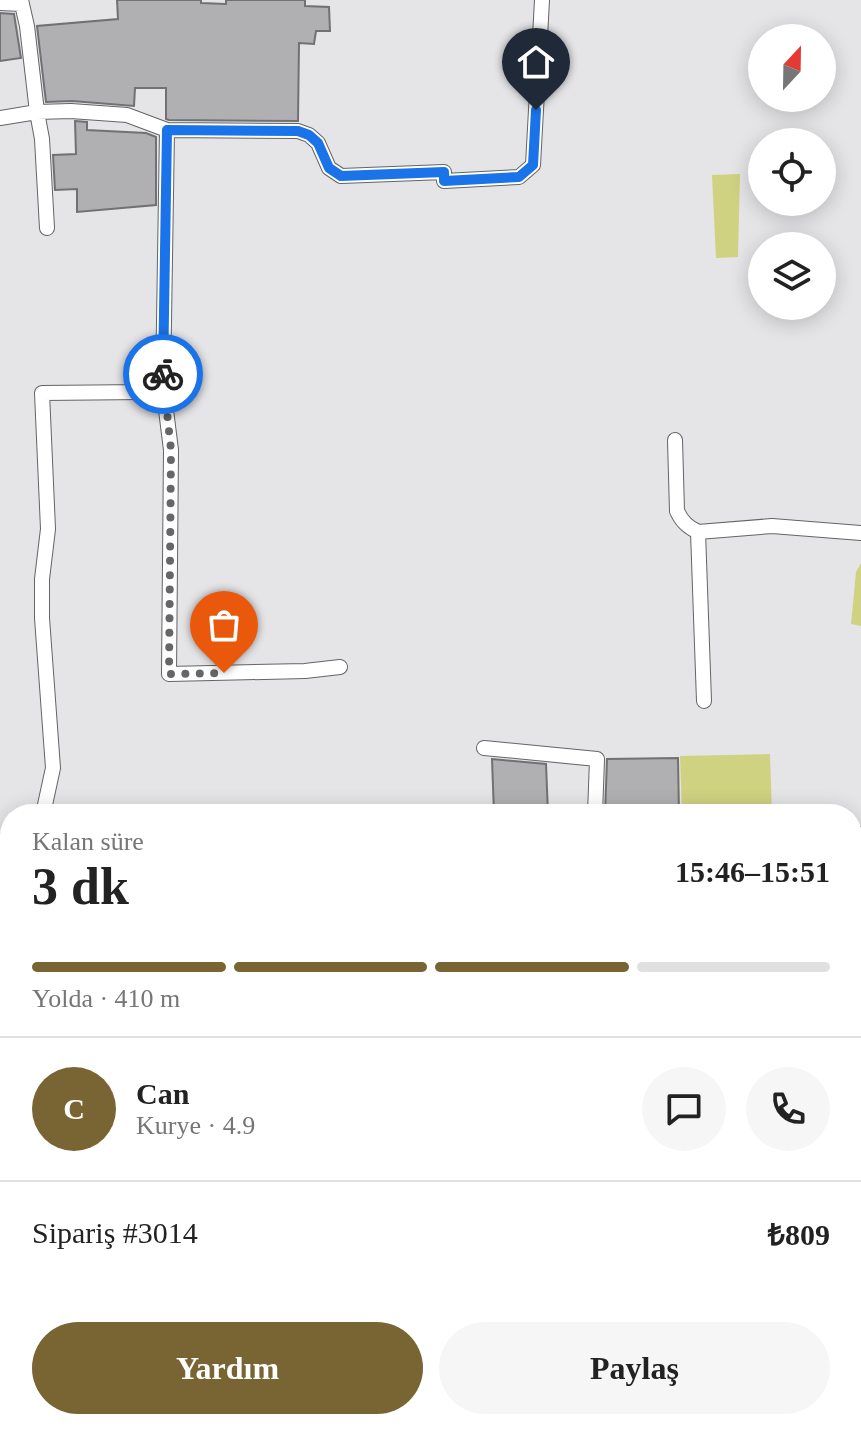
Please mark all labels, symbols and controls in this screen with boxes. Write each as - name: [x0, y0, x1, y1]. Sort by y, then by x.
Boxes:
- north arrow: [748, 24, 836, 112]
- map controls: [748, 24, 836, 320]
- pin: [502, 28, 570, 110]
- icon: home: [514, 40, 558, 84]
- button: locate: [748, 128, 836, 216]
- button: layers: [748, 232, 836, 320]
- courier: [123, 334, 203, 414]
- icon: bike: [141, 352, 185, 396]
- pin: [190, 591, 258, 673]
- icon: bag: [202, 603, 246, 647]
- text: Kalan süre: [32, 827, 144, 856]
- text: 15:46–15:51: [675, 855, 830, 888]
- text: 3 dk: [32, 858, 129, 915]
- text: Yolda · 410 m: [32, 984, 180, 1013]
- button: chat: [642, 1067, 726, 1151]
- button: phone: [746, 1067, 830, 1151]
- text: Can: [136, 1077, 189, 1110]
- text: C: [63, 1092, 85, 1125]
- text: Kurye · 4.9: [136, 1111, 255, 1140]
- text: Sipariş #3014: [32, 1216, 198, 1249]
- text: ₺809: [768, 1218, 830, 1251]
- button: Yardım: [32, 1322, 423, 1414]
- button: Paylaş: [439, 1322, 830, 1414]

